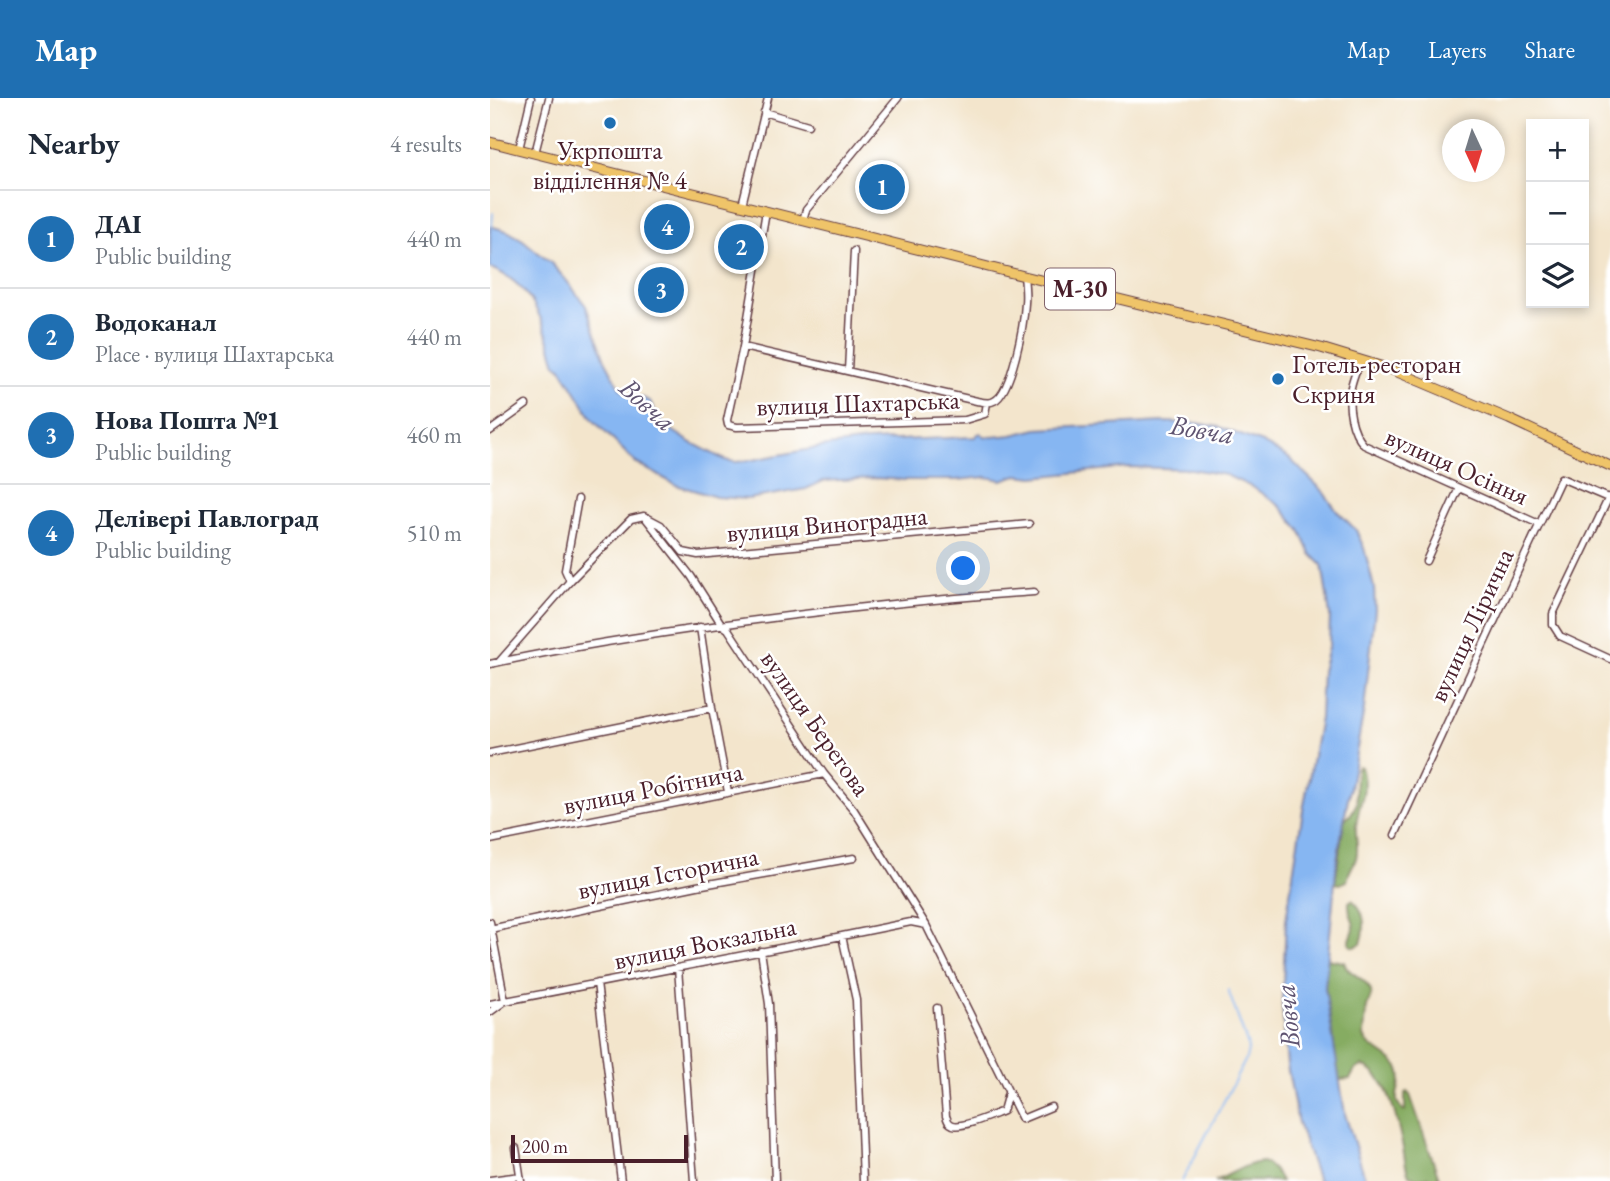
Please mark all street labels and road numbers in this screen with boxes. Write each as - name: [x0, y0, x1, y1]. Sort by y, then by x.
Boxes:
- road number: М-30: [1045, 268, 1115, 309]
- street label: вулиця Шахтарська: [756, 382, 961, 424]
- street label: вулиця Осіння: [1380, 419, 1534, 513]
- street label: вулиця Виноградна: [725, 498, 929, 550]
- street label: вулиця Лірична: [1421, 542, 1522, 707]
- street label: вулиця Берегова: [753, 643, 879, 803]
- street label: вулиця Робітнича: [560, 754, 746, 822]
- street label: вулиця Історична: [575, 839, 762, 907]
- street label: вулиця Вокзальна: [611, 909, 800, 977]

